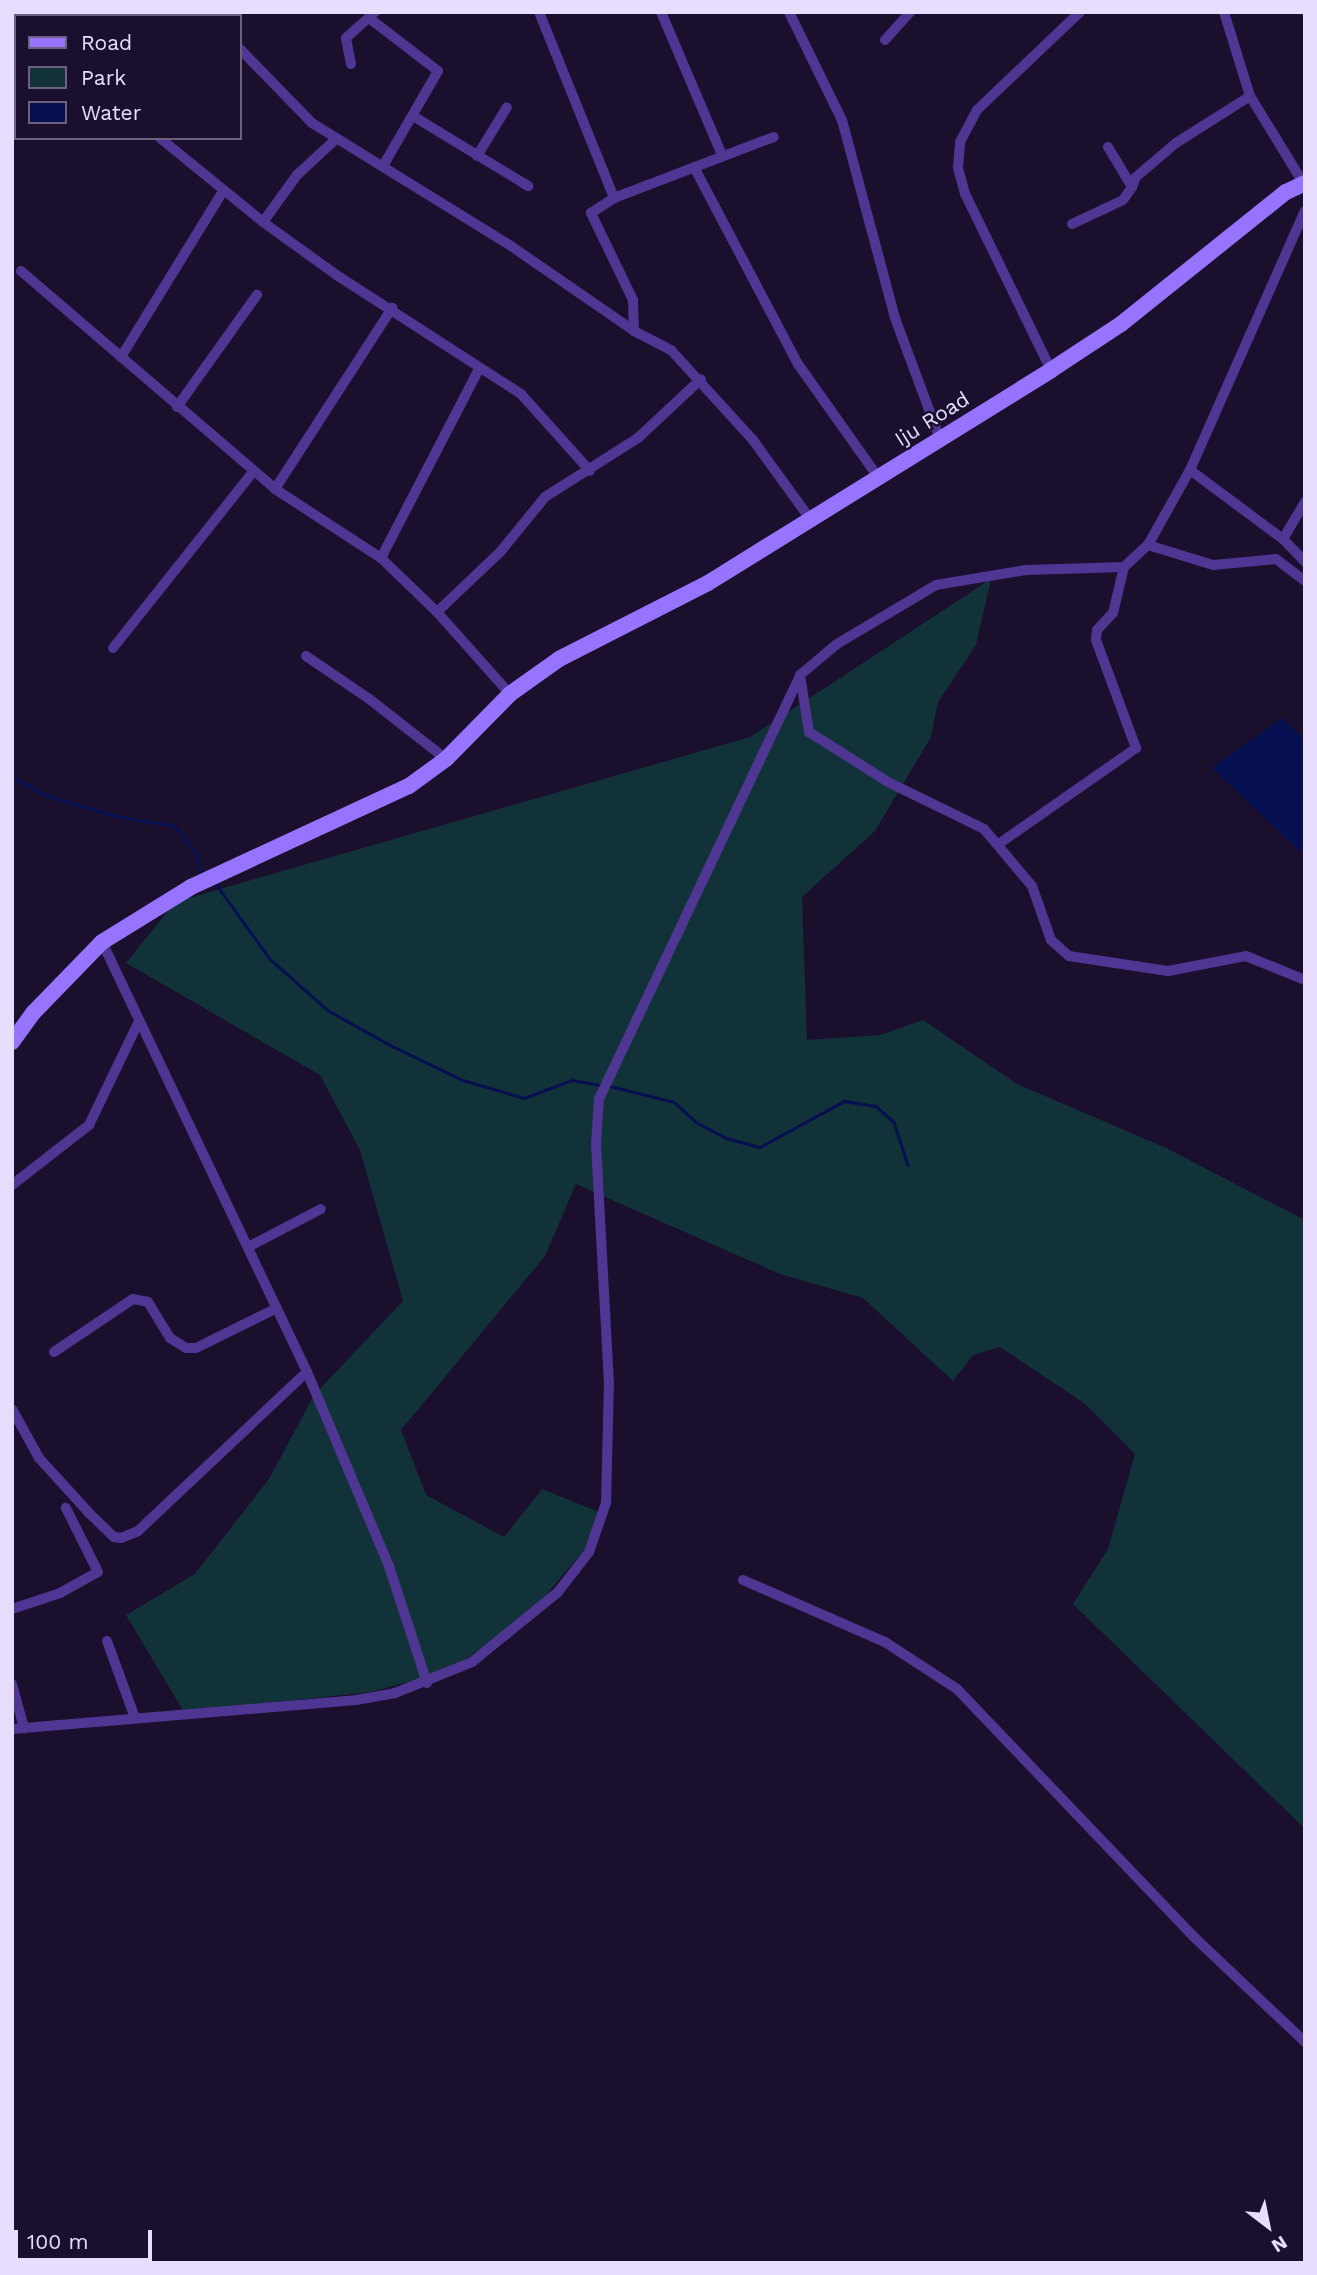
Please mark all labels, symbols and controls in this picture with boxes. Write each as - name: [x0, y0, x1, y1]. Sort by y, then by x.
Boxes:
- legend: [14, 14, 242, 140]
- text: Road: [81, 30, 132, 55]
- text: Park: [81, 65, 126, 90]
- text: Water: [81, 100, 141, 125]
- street label: Iju Road: [890, 386, 974, 452]
- north arrow: [1233, 2191, 1303, 2261]
- scale bar: [18, 2216, 156, 2260]
- text: 100 m: [27, 2229, 89, 2254]
- text: N: [1267, 2231, 1291, 2258]

